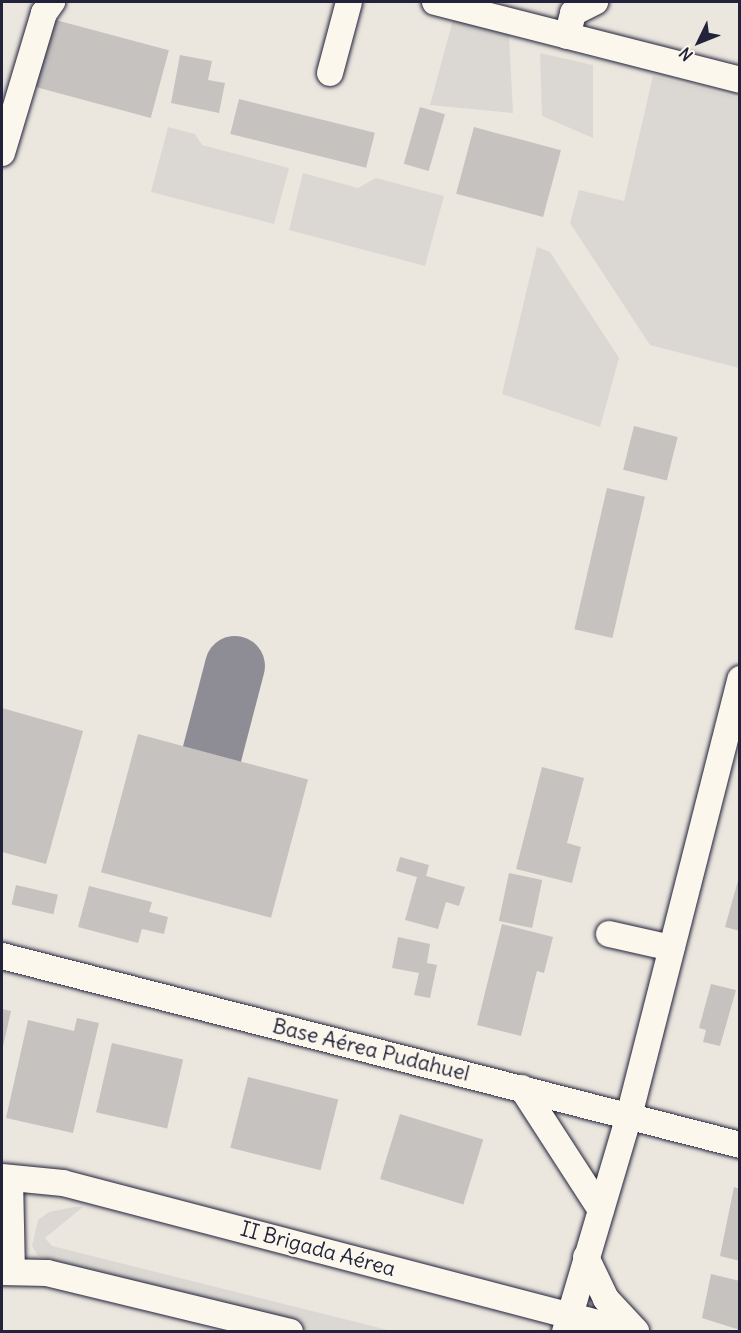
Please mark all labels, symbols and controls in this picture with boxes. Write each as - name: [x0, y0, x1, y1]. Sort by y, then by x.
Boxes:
- north arrow: [669, 12, 729, 72]
- text: N: [675, 43, 697, 65]
- street label: Base Aérea Pudahuel: [270, 1013, 472, 1087]
- street label: II Brigada Aérea: [238, 1216, 398, 1282]

